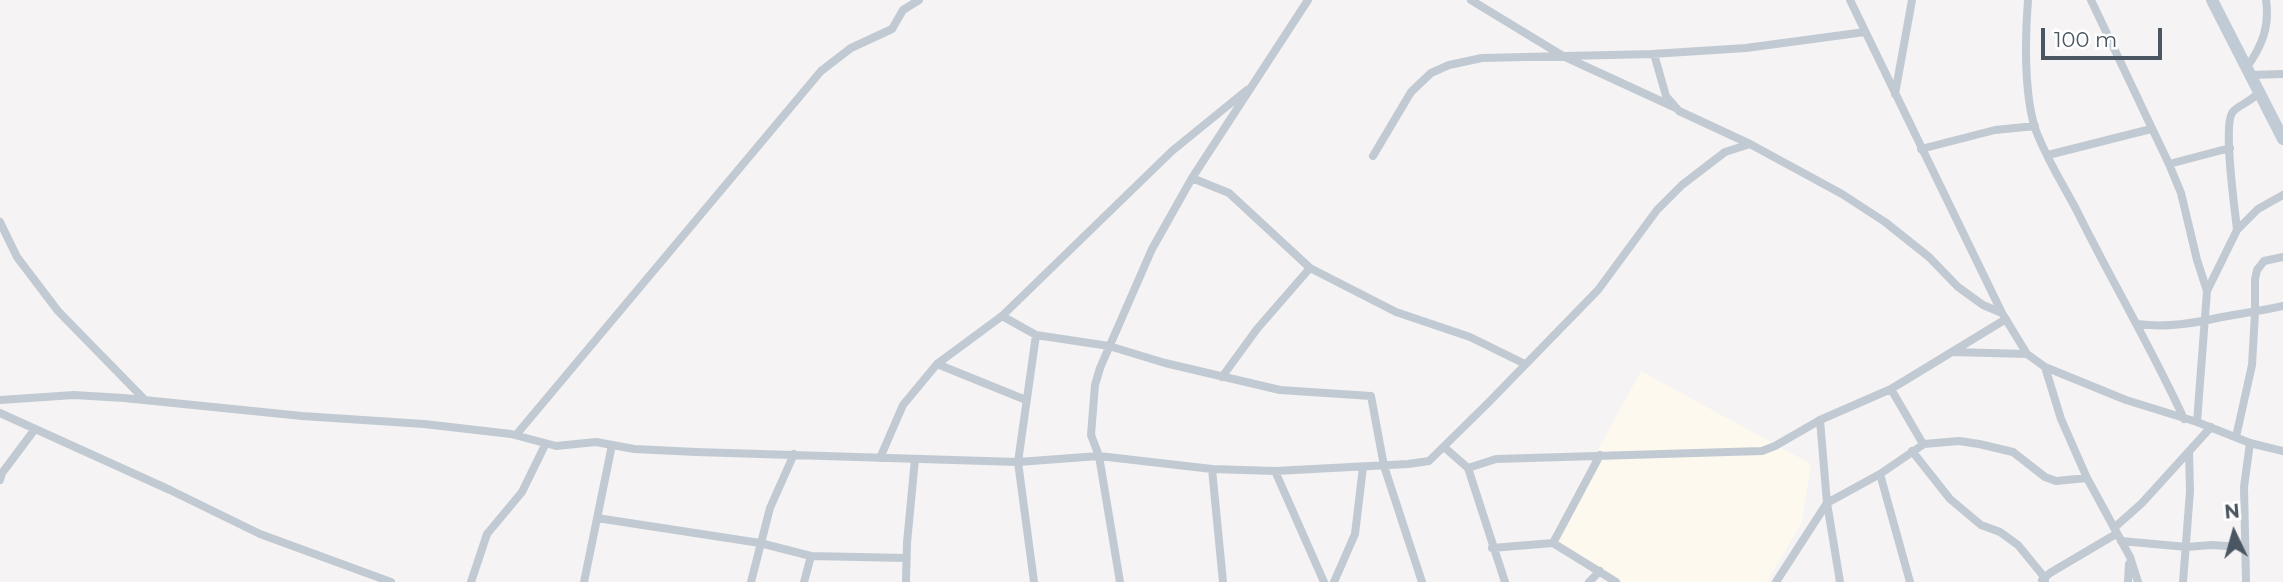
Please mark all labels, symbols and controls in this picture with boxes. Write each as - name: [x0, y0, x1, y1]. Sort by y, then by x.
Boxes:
- scale bar: [2045, 14, 2166, 58]
- text: 100 m: [2054, 27, 2117, 52]
- north arrow: [2199, 498, 2269, 568]
- text: N: [2223, 499, 2241, 524]

